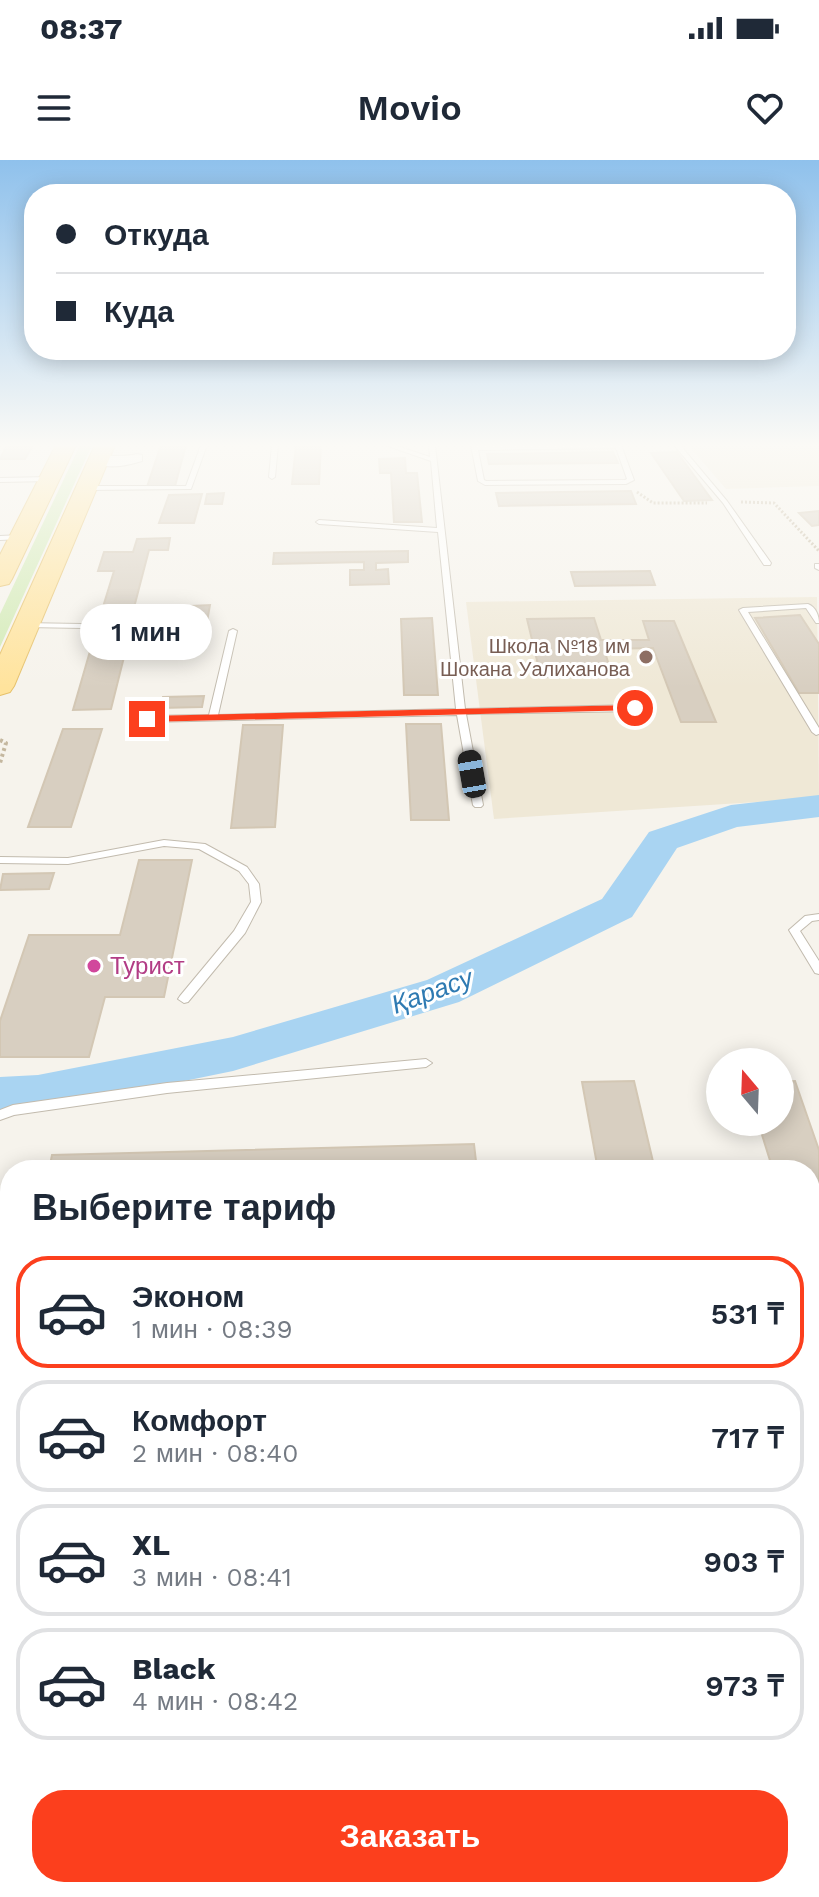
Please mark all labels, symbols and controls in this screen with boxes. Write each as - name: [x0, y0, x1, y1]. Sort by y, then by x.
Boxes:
- text: 08:37: [40, 11, 122, 46]
- icon: menu: [32, 86, 76, 130]
- icon: heart: [743, 86, 787, 130]
- text: Movio: [357, 87, 462, 129]
- text: Откуда: [104, 217, 209, 252]
- text: Куда: [104, 294, 174, 329]
- callout: 1 мин: [81, 603, 213, 659]
- text: 1 мин: [111, 617, 181, 647]
- place label: Школа №18 им Шокана Уалиханова: [440, 634, 631, 681]
- marker: Школа №18 им Шокана Уалиханова: [637, 648, 655, 666]
- route start: [617, 690, 653, 726]
- route end: [129, 701, 165, 737]
- car: [456, 748, 488, 800]
- place label: Турист: [110, 952, 185, 980]
- marker: Турист: [85, 957, 103, 975]
- water label: Қарасу: [387, 962, 479, 1020]
- north arrow: [706, 1048, 794, 1136]
- map controls: [706, 1048, 794, 1136]
- text: Выберите тариф: [32, 1187, 336, 1229]
- icon: car: [36, 1276, 108, 1348]
- text: Эконом: [132, 1279, 245, 1314]
- text: 531 ₸: [711, 1296, 784, 1331]
- text: 1 мин · 08:39: [132, 1314, 292, 1344]
- icon: car: [36, 1400, 108, 1472]
- text: Комфорт: [132, 1403, 267, 1438]
- text: 717 ₸: [711, 1420, 784, 1455]
- text: 2 мин · 08:40: [132, 1438, 298, 1468]
- icon: car: [36, 1524, 108, 1596]
- text: XL: [132, 1527, 170, 1562]
- text: 903 ₸: [704, 1544, 784, 1579]
- text: 3 мин · 08:41: [132, 1562, 292, 1592]
- icon: car: [36, 1648, 108, 1720]
- text: Black: [132, 1651, 216, 1686]
- text: 973 ₸: [705, 1668, 784, 1703]
- text: 4 мин · 08:42: [132, 1686, 298, 1716]
- button: Заказать: [32, 1790, 788, 1882]

